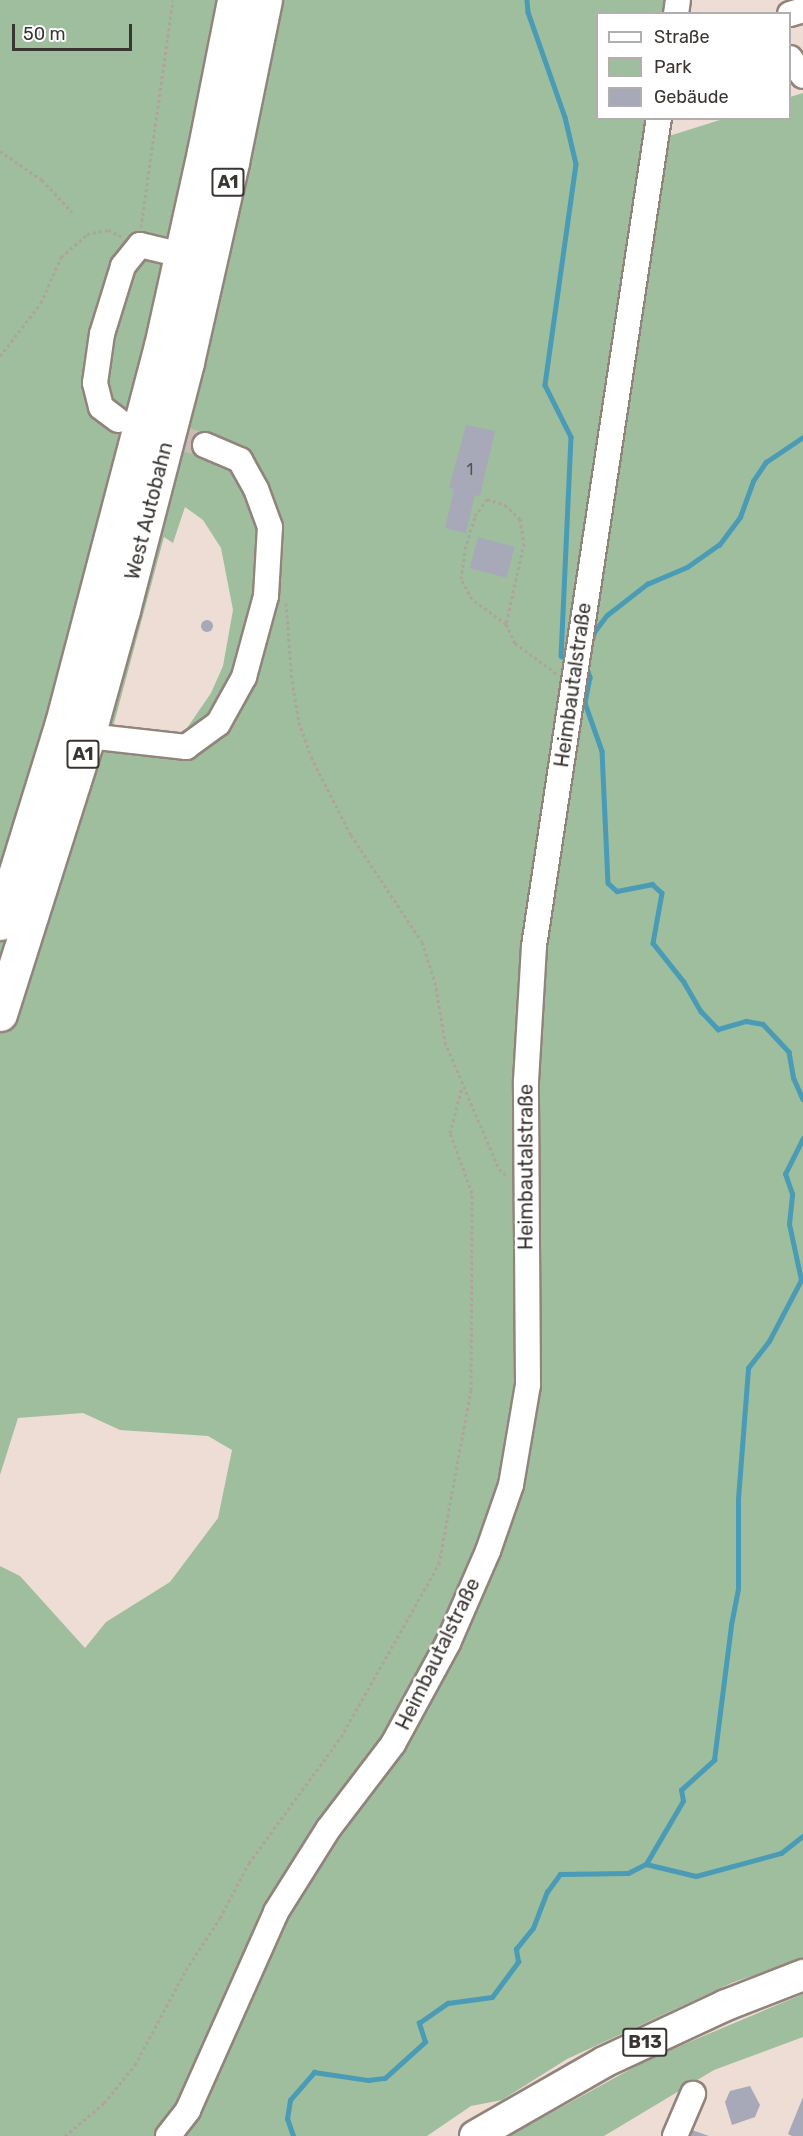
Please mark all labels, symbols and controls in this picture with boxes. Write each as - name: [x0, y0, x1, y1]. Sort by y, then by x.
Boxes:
- scale bar: [15, 12, 135, 50]
- legend: [596, 12, 791, 120]
- text: 50 m: [23, 23, 66, 45]
- text: Straße: [654, 26, 710, 48]
- text: Park: [654, 56, 691, 78]
- text: Gebäude: [654, 86, 729, 108]
- road number: A1: [210, 167, 246, 197]
- street label: West Autobahn: [120, 439, 178, 583]
- house number: 1: [467, 460, 473, 480]
- street label: Heimbautalstraße: [550, 601, 596, 769]
- road number: A1: [65, 739, 101, 769]
- street label: Heimbautalstraße: [514, 1084, 538, 1250]
- street label: Heimbautalstraße: [391, 1574, 485, 1734]
- road number: B13: [621, 2027, 669, 2057]

